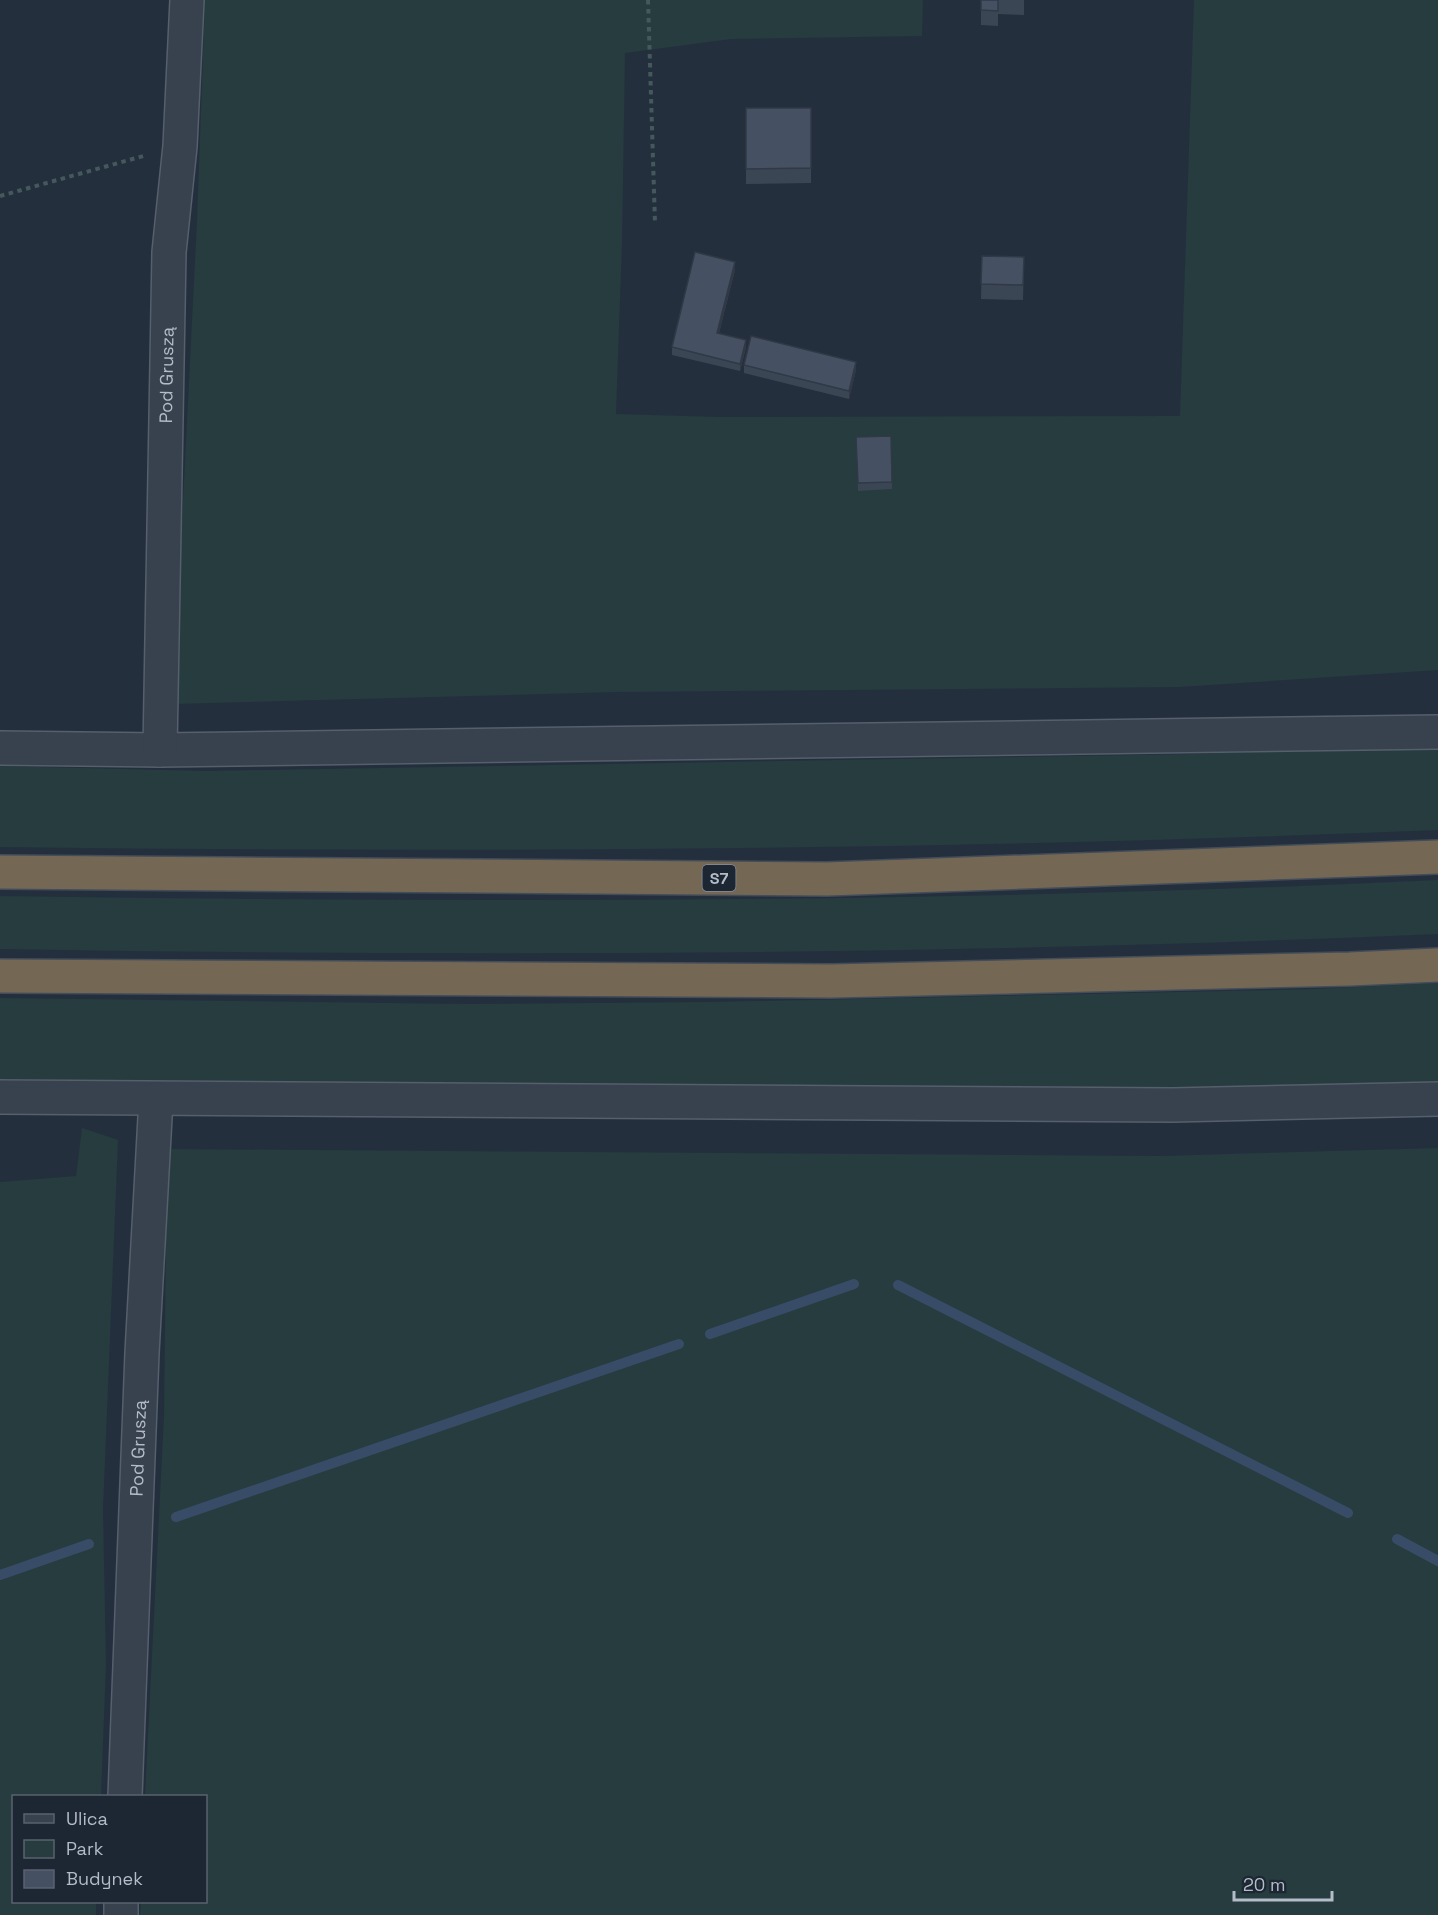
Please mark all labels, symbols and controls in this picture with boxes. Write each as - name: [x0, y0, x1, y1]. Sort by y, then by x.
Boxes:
- street label: Pod Gruszą: [154, 326, 179, 424]
- road number: S7: [702, 865, 736, 891]
- street label: Pod Gruszą: [124, 1399, 151, 1497]
- legend: [12, 1795, 207, 1903]
- text: Ulica: [66, 1807, 108, 1830]
- text: Park: [66, 1837, 104, 1860]
- scale bar: [1234, 1864, 1332, 1902]
- text: Budynek: [66, 1867, 143, 1890]
- text: 20 m: [1243, 1873, 1286, 1896]

